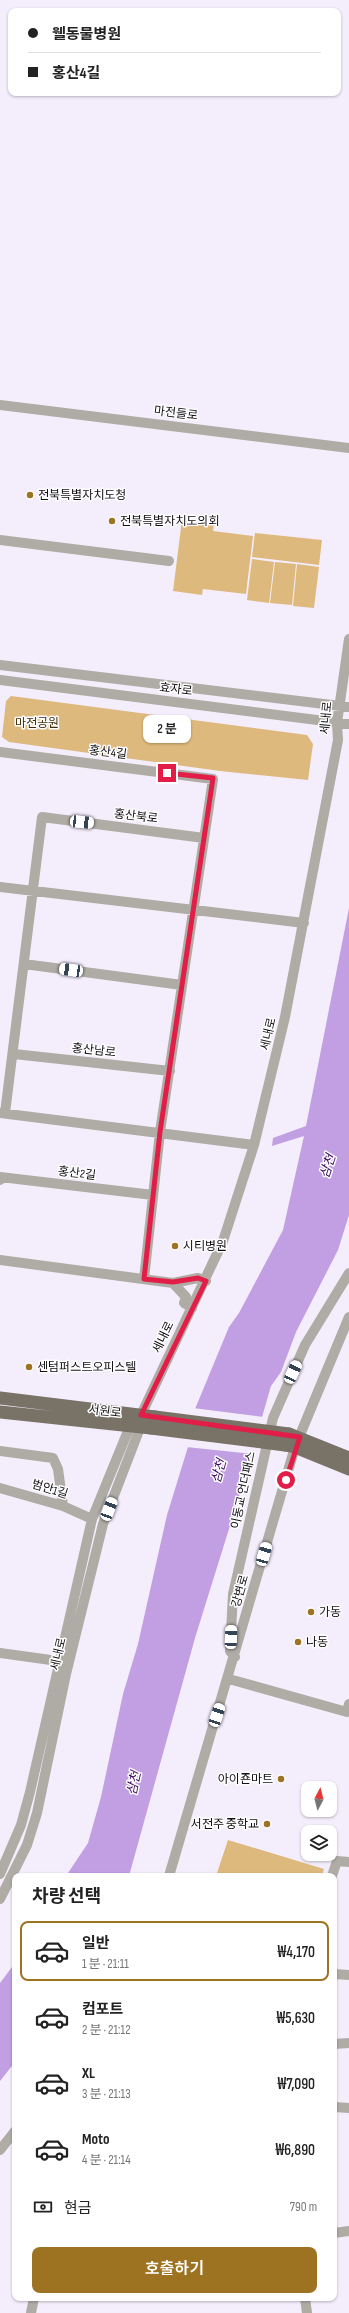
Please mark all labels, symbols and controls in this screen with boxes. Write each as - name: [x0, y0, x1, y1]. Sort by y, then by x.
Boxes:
- text: 웰동물병원: [52, 25, 121, 44]
- text: 홍산4길: [52, 64, 100, 83]
- street label: 마전들로: [153, 403, 199, 424]
- place label: 전북특별자치도청: [38, 488, 126, 503]
- marker: 전북특별자치도청: [25, 490, 35, 500]
- place label: 전북특별자치도의회: [120, 514, 219, 529]
- marker: 전북특별자치도의회: [107, 516, 117, 526]
- street label: 효자로: [159, 680, 193, 699]
- street label: 세내로: [318, 701, 335, 735]
- callout: 2 분: [143, 715, 191, 743]
- park label: 마전공원: [15, 716, 59, 731]
- text: 2 분: [157, 721, 177, 737]
- street label: 홍산4길: [88, 743, 128, 762]
- route end: [158, 764, 176, 782]
- street label: 홍산북로: [113, 806, 159, 827]
- car: [69, 815, 95, 829]
- car: [58, 962, 84, 978]
- street label: 세내로: [257, 1016, 280, 1052]
- street label: 홍산남로: [71, 1041, 117, 1060]
- water label: 삼천: [317, 1151, 340, 1180]
- street label: 홍산2길: [57, 1164, 97, 1183]
- place label: 시티병원: [183, 1239, 227, 1254]
- marker: 시티병원: [170, 1241, 180, 1251]
- street label: 세내로: [149, 1319, 177, 1355]
- car: [282, 1359, 304, 1385]
- place label: 센텀퍼스트오피스텔: [37, 1360, 136, 1375]
- marker: 센텀퍼스트오피스텔: [24, 1362, 34, 1372]
- street label: 서원로: [88, 1402, 122, 1421]
- street label: 이동교 언더패스: [228, 1450, 259, 1530]
- water label: 삼천: [208, 1457, 230, 1485]
- route start: [277, 1471, 295, 1489]
- street label: 범안1길: [30, 1477, 70, 1502]
- car: [99, 1496, 119, 1522]
- car: [255, 1541, 273, 1567]
- street label: 강변로: [229, 1573, 252, 1609]
- place label: 가동: [319, 1605, 341, 1620]
- marker: 가동: [306, 1607, 316, 1617]
- car: [225, 1625, 237, 1649]
- place label: 나동: [306, 1635, 328, 1650]
- street label: 세내로: [47, 1636, 70, 1672]
- marker: 나동: [293, 1637, 303, 1647]
- car: [208, 1702, 226, 1728]
- water label: 삼천: [124, 1769, 145, 1797]
- place label: 아이죤마트: [218, 1772, 273, 1787]
- marker: 아이죤마트: [276, 1774, 286, 1784]
- north arrow: [301, 1781, 337, 1817]
- map controls: [301, 1781, 337, 1861]
- place label: 서전주 중학교: [191, 1817, 259, 1832]
- marker: 서전주 중학교: [262, 1819, 272, 1829]
- button: layers: [301, 1825, 337, 1861]
- text: 차량 선택: [32, 1886, 101, 1907]
- icon: car: [34, 1933, 70, 1969]
- text: 일반: [82, 1934, 110, 1953]
- text: ₩4,170: [278, 1943, 315, 1962]
- text: 1 분 · 21:11: [82, 1956, 129, 1972]
- icon: car: [34, 1999, 70, 2035]
- text: 컴포트: [82, 2000, 123, 2019]
- text: ₩5,630: [277, 2009, 315, 2028]
- text: 2 분 · 21:12: [82, 2022, 131, 2038]
- text: XL: [82, 2064, 95, 2083]
- icon: car: [34, 2065, 70, 2101]
- text: ₩7,090: [278, 2075, 315, 2094]
- text: 3 분 · 21:13: [82, 2086, 131, 2102]
- text: Moto: [82, 2130, 109, 2149]
- icon: car: [34, 2131, 70, 2167]
- text: ₩6,890: [276, 2141, 315, 2160]
- text: 4 분 · 21:14: [82, 2152, 131, 2168]
- icon: cash: [32, 2196, 54, 2218]
- text: 현금: [64, 2199, 92, 2218]
- text: 790 m: [290, 2199, 317, 2215]
- button: 호출하기: [32, 2247, 317, 2293]

